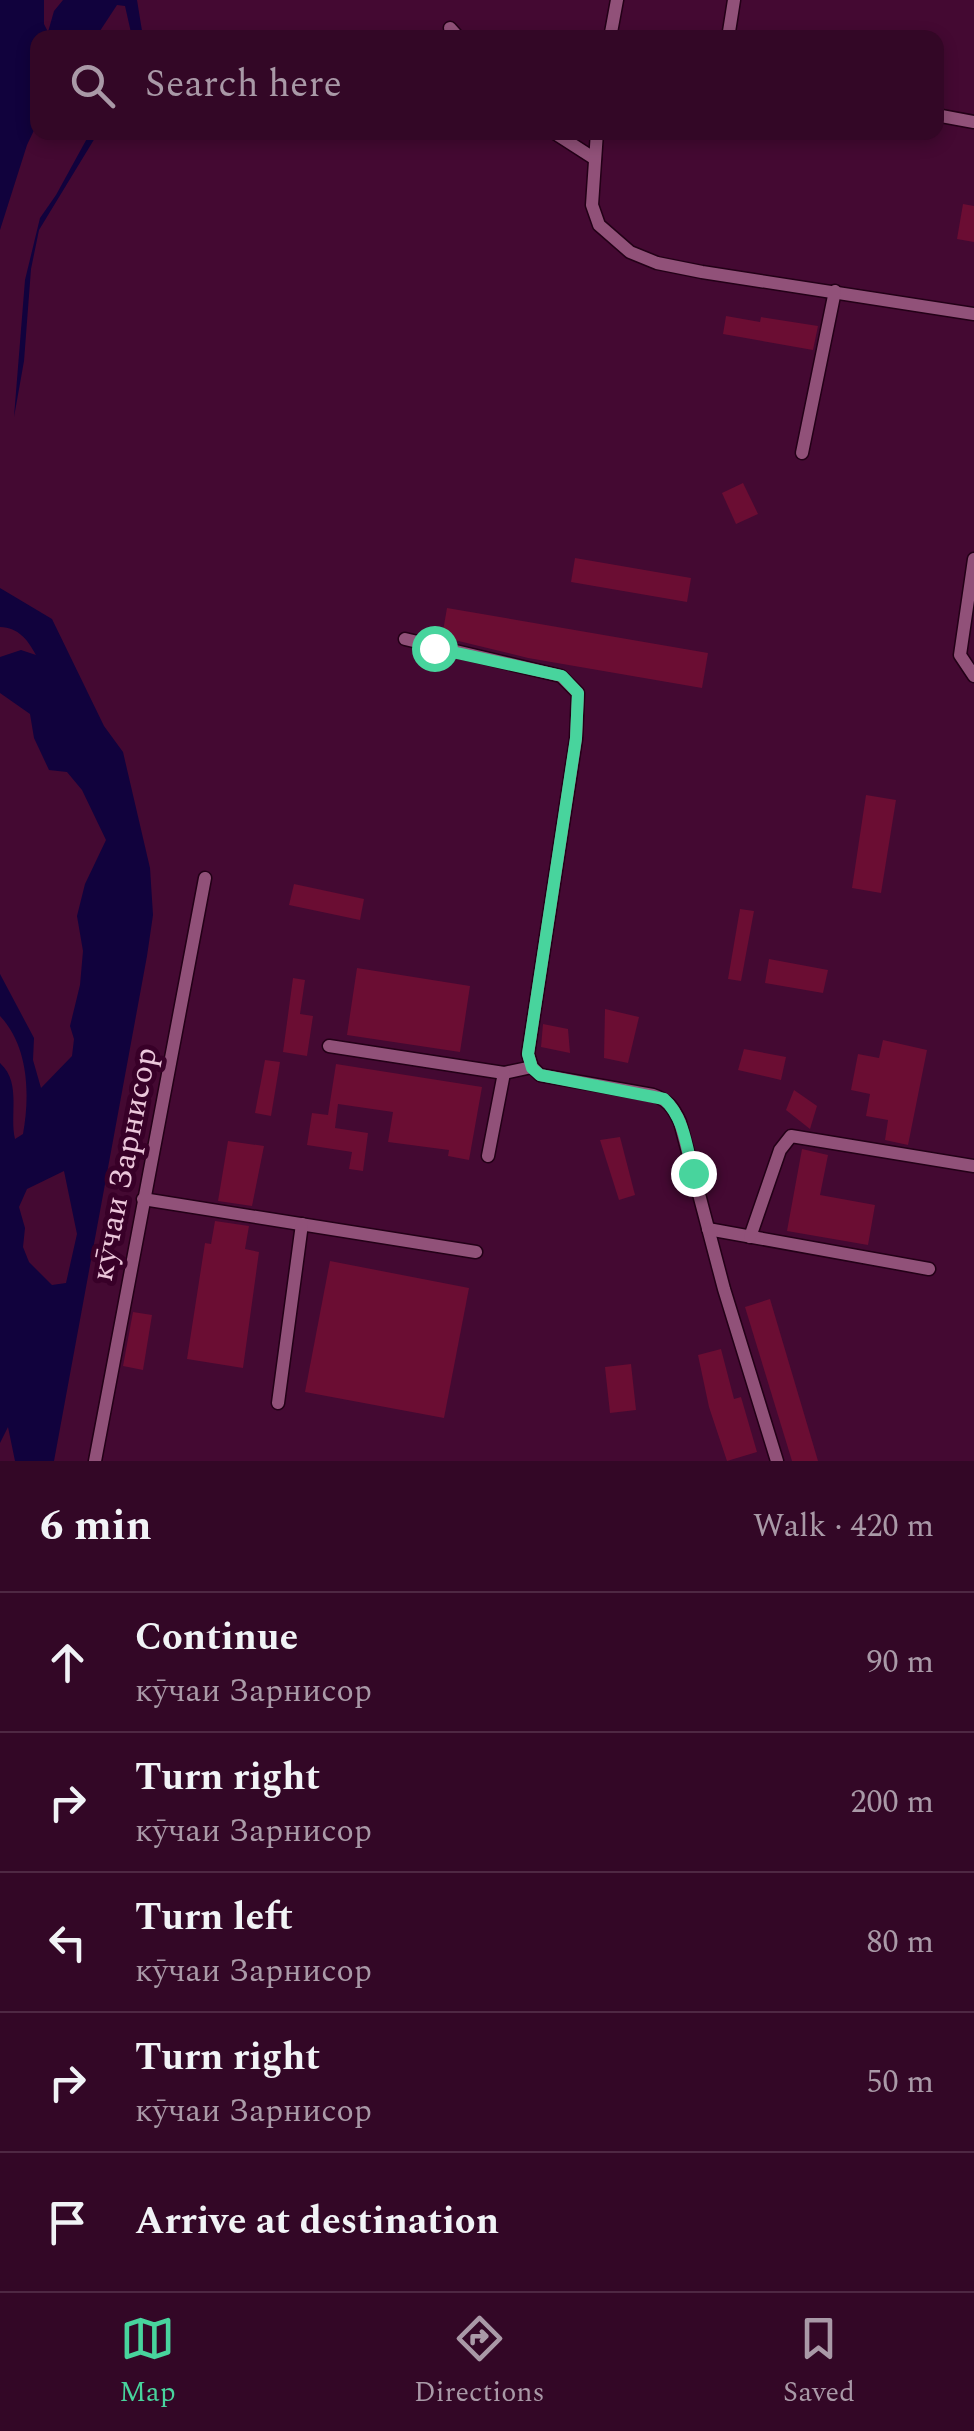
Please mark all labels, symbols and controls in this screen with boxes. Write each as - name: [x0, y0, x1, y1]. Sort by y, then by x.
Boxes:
- search box: [30, 30, 944, 140]
- text: Search here: [145, 56, 342, 114]
- icon: search: [65, 58, 120, 113]
- route start: [412, 626, 458, 672]
- street label: кӯчаи Зарнисор: [78, 1043, 171, 1285]
- route end: [671, 1151, 717, 1197]
- text: 6 min: [40, 1495, 152, 1558]
- text: Walk · 420 m: [753, 1502, 934, 1551]
- text: Continue: [135, 1609, 298, 1667]
- icon: ahead: [40, 1635, 95, 1690]
- text: 90 m: [866, 1638, 934, 1687]
- text: кӯчаи Зарнисор: [135, 1667, 372, 1716]
- text: Turn right: [135, 1749, 320, 1807]
- icon: right: [40, 1775, 95, 1830]
- text: 200 m: [850, 1778, 934, 1827]
- text: кӯчаи Зарнисор: [135, 1807, 372, 1856]
- text: Turn left: [135, 1889, 293, 1947]
- icon: left: [40, 1915, 95, 1970]
- text: 80 m: [866, 1918, 934, 1967]
- text: кӯчаи Зарнисор: [135, 1947, 372, 1996]
- text: Turn right: [135, 2029, 320, 2087]
- icon: right: [40, 2055, 95, 2110]
- text: 50 m: [866, 2058, 934, 2107]
- text: кӯчаи Зарнисор: [135, 2087, 372, 2136]
- text: Arrive at destination: [135, 2193, 499, 2251]
- icon: arrive: [40, 2195, 95, 2250]
- tab: Map: [119, 2311, 176, 2414]
- tab: Directions: [414, 2311, 545, 2414]
- tab: Saved: [783, 2311, 855, 2414]

